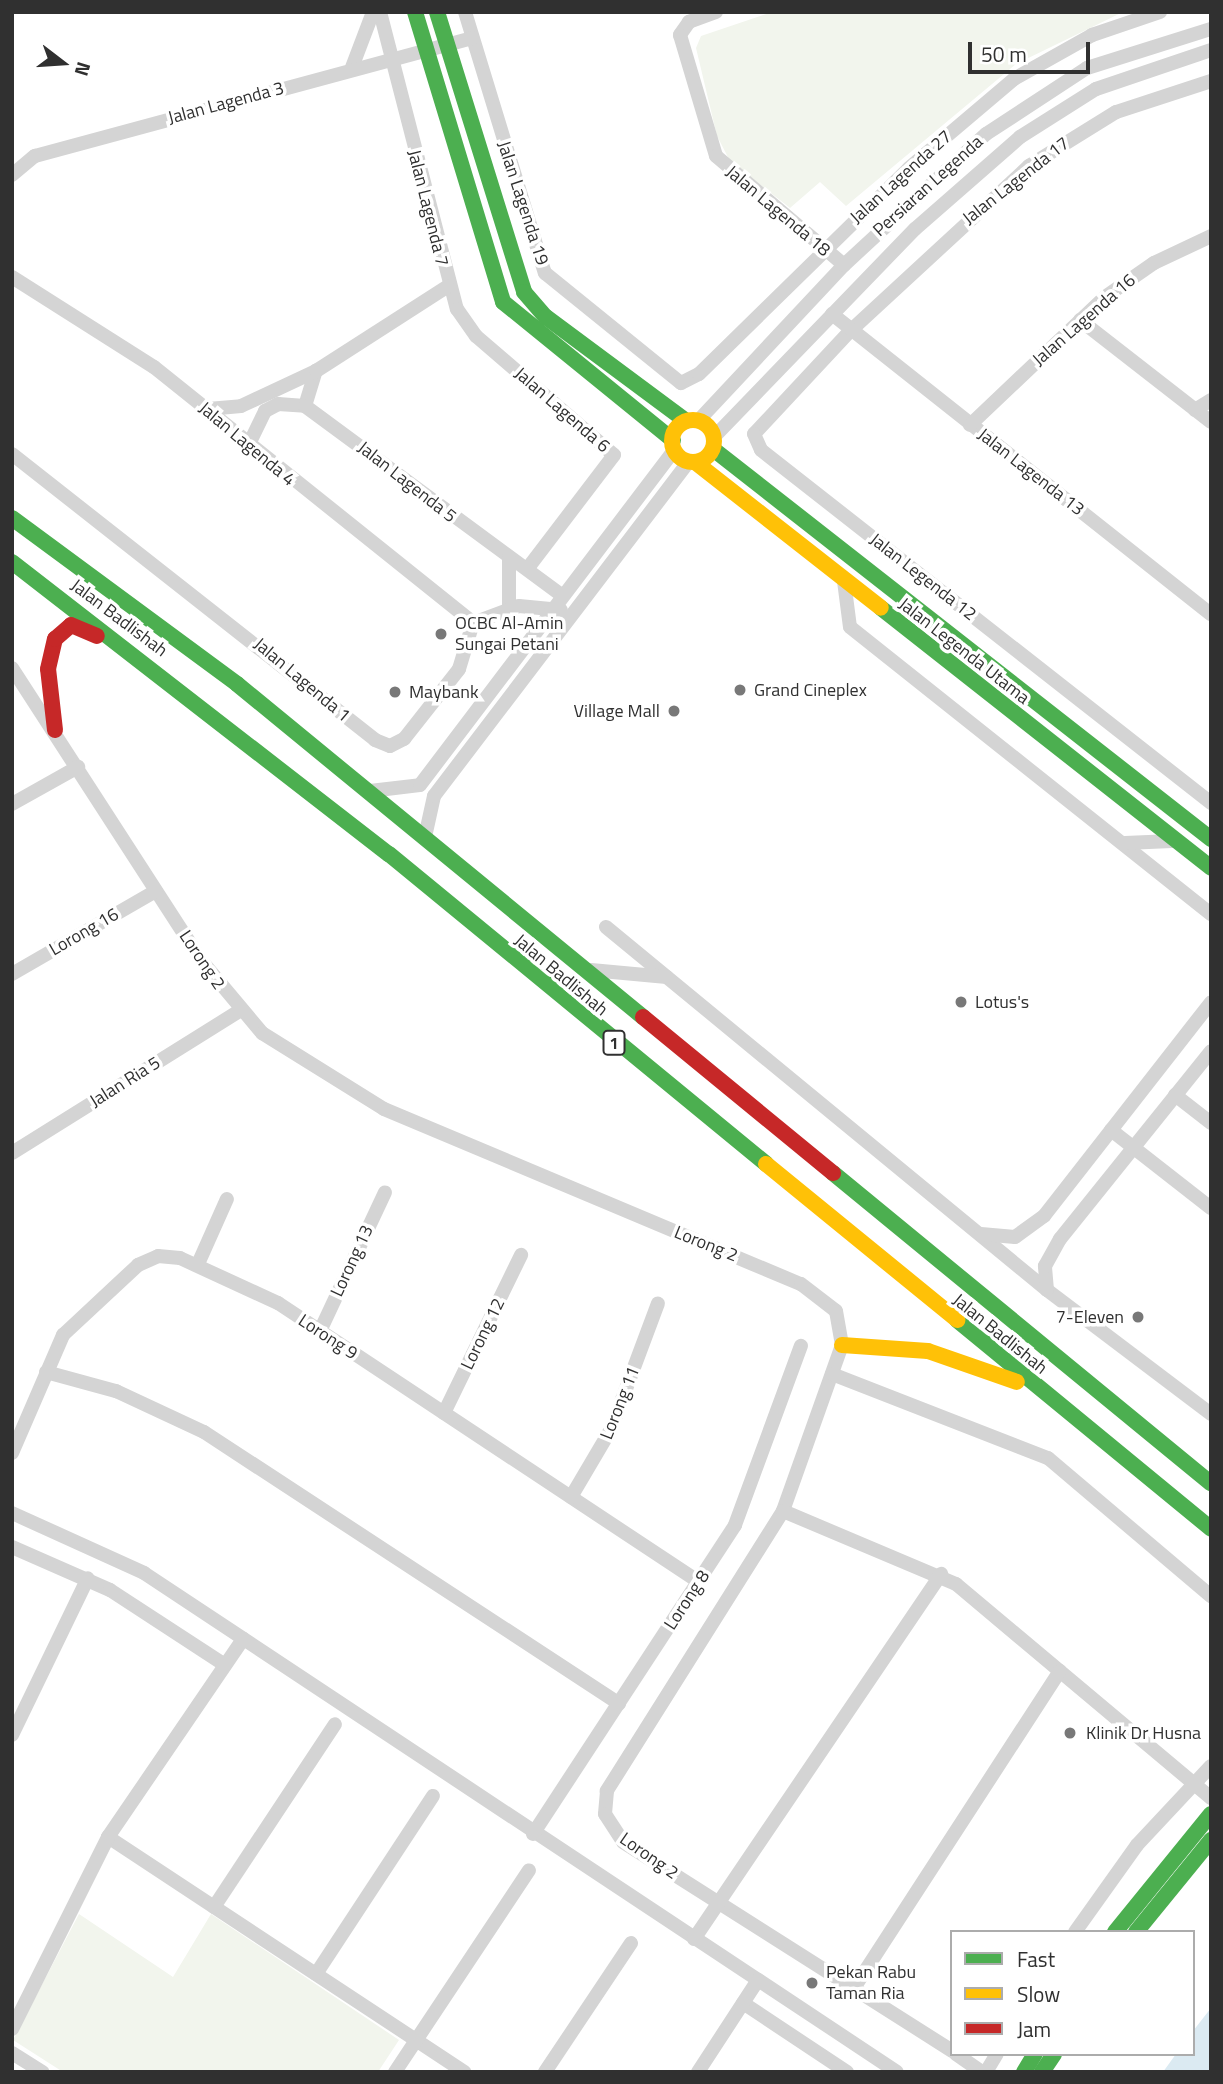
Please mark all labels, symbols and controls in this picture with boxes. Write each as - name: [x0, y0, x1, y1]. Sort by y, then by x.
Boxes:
- north arrow: [28, 28, 98, 98]
- scale bar: [971, 28, 1094, 72]
- text: 50 m: [981, 38, 1027, 70]
- text: N: [68, 59, 99, 80]
- street label: Jalan Lagenda 3: [166, 77, 286, 129]
- street label: Jalan Lagenda 27: [846, 126, 956, 228]
- street label: Persiaran Legenda: [869, 131, 987, 241]
- street label: Jalan Lagenda 17: [958, 133, 1074, 229]
- street label: Jalan Lagenda 19: [493, 138, 553, 268]
- street label: Jalan Lagenda 7: [403, 148, 453, 268]
- street label: Jalan Lagenda 18: [722, 161, 834, 261]
- street label: Jalan Lagenda 16: [1028, 269, 1140, 371]
- street label: Jalan Lagenda 6: [510, 363, 614, 457]
- street label: Jalan Lagenda 4: [194, 397, 300, 491]
- street label: Jalan Lagenda 13: [973, 424, 1089, 520]
- street label: Jalan Lagenda 5: [353, 437, 461, 527]
- street label: Jalan Legenda 12: [865, 529, 981, 625]
- street label: Jalan Badlishah: [66, 575, 172, 661]
- street label: Jalan Legenda Utama: [894, 593, 1034, 709]
- place label: OCBC Al-Amin Sungai Petani: [455, 613, 563, 656]
- marker: OCBC Al-Amin Sungai Petani: [433, 626, 449, 642]
- street label: Jalan Lagenda 1: [249, 633, 355, 727]
- place label: Grand Cineplex: [754, 679, 867, 701]
- place label: Maybank: [409, 681, 479, 703]
- marker: Grand Cineplex: [732, 682, 748, 698]
- marker: Maybank: [387, 684, 403, 700]
- place label: Village Mall: [573, 700, 660, 722]
- marker: Village Mall: [666, 703, 682, 719]
- street label: Lorong 16: [45, 903, 123, 961]
- street label: Lorong 2: [174, 926, 230, 994]
- street label: Jalan Badlishah: [510, 930, 612, 1020]
- place label: Lotus's: [975, 991, 1029, 1013]
- marker: Lotus's: [953, 994, 969, 1010]
- road number: 1: [602, 1030, 626, 1056]
- street label: Jalan Ria 5: [86, 1052, 164, 1112]
- street label: Lorong 13: [326, 1222, 378, 1300]
- street label: Lorong 2: [671, 1222, 741, 1266]
- street label: Jalan Badlishah: [948, 1289, 1052, 1379]
- street label: Lorong 12: [456, 1295, 510, 1373]
- place label: 7-Eleven: [1056, 1306, 1124, 1328]
- marker: 7-Eleven: [1130, 1309, 1146, 1325]
- street label: Lorong 9: [294, 1310, 362, 1364]
- street label: Lorong 11: [596, 1363, 644, 1443]
- street label: Lorong 8: [660, 1566, 714, 1634]
- place label: Klinik Dr Husna: [1086, 1722, 1201, 1744]
- marker: Klinik Dr Husna: [1060, 1723, 1080, 1743]
- street label: Lorong 2: [616, 1828, 682, 1884]
- legend: [950, 1930, 1195, 2056]
- text: Fast: [1017, 1943, 1055, 1975]
- place label: Pekan Rabu Taman Ria: [826, 1962, 916, 2004]
- marker: Pekan Rabu Taman Ria: [804, 1975, 820, 1991]
- text: Slow: [1017, 1978, 1060, 2010]
- text: Jam: [1017, 2013, 1051, 2045]

